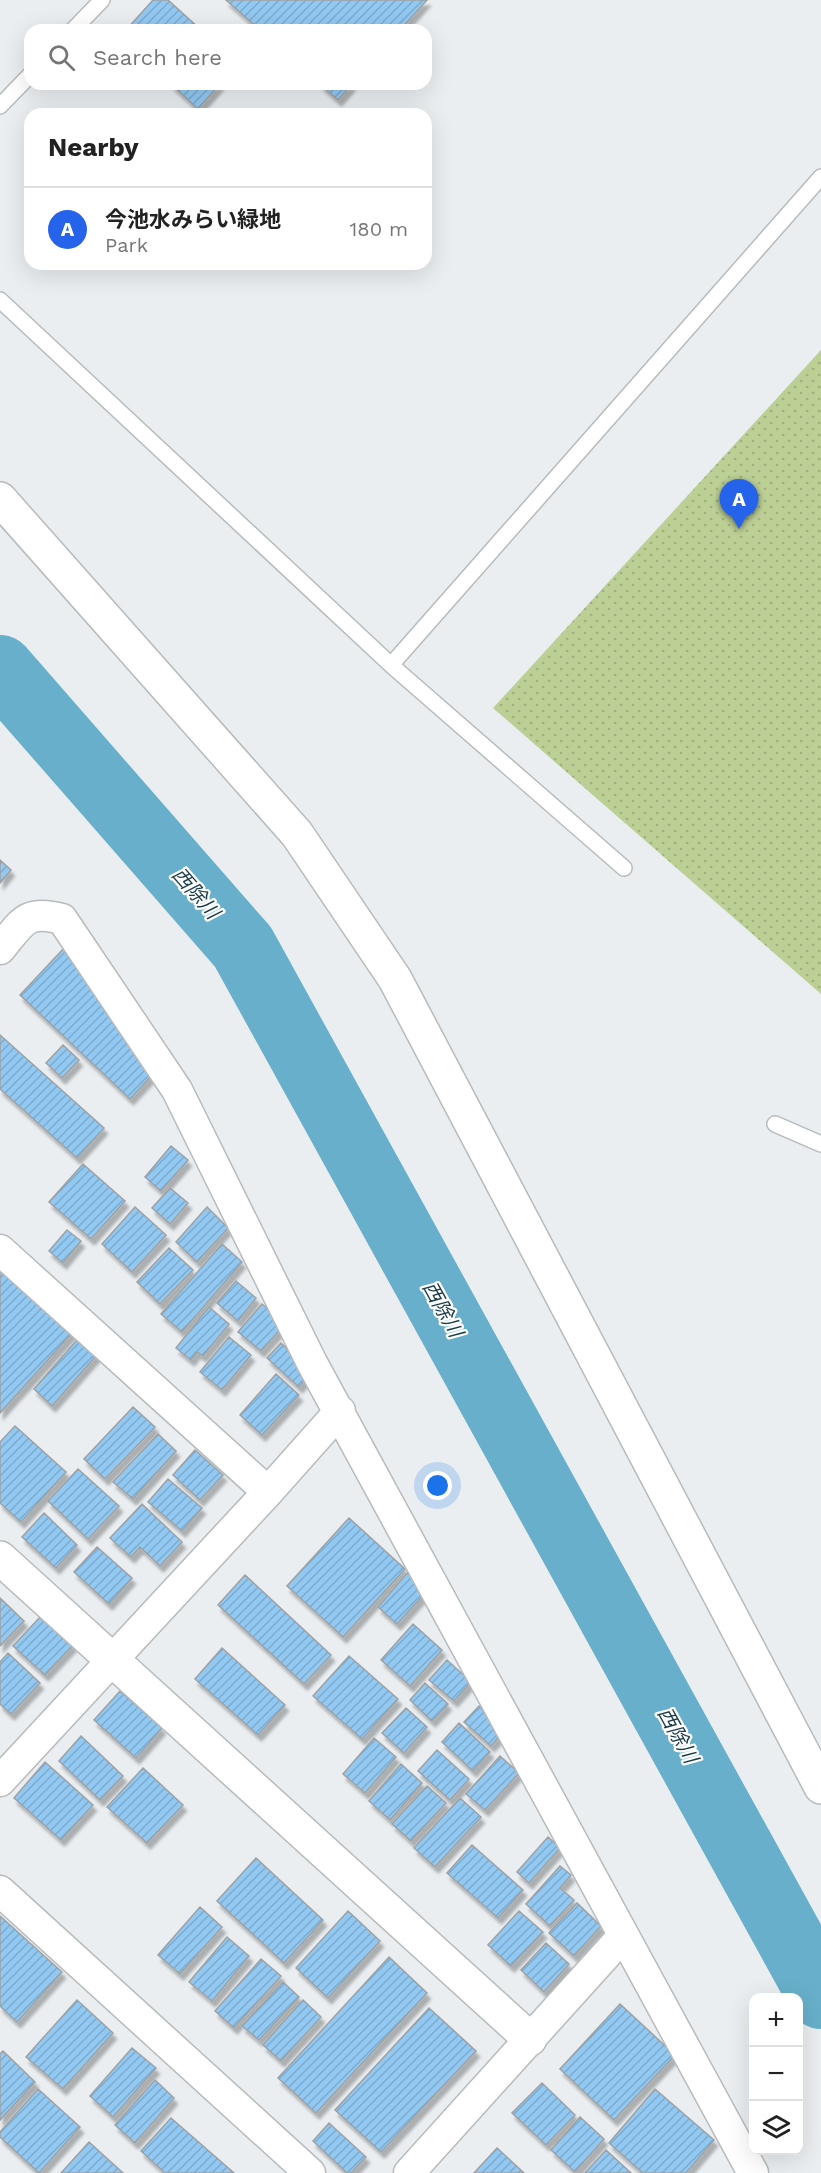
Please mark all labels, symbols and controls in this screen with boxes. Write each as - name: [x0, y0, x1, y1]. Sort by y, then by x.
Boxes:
- search box: [24, 24, 432, 90]
- icon: search: [45, 41, 78, 74]
- text: Search here: [93, 45, 222, 70]
- text: Nearby: [48, 132, 139, 162]
- text: 今池水みらい緑地: [105, 207, 281, 232]
- text: A: [61, 217, 74, 241]
- text: 180 m: [350, 217, 408, 241]
- text: Park: [105, 233, 148, 257]
- pin: A: [720, 480, 758, 529]
- water label: 西除川: [167, 862, 226, 925]
- water label: 西除川: [418, 1277, 469, 1343]
- your location: [423, 1471, 452, 1500]
- water label: 西除川: [653, 1703, 704, 1769]
- map controls: [749, 1993, 803, 2155]
- button: +: [749, 1993, 803, 2047]
- button: −: [749, 2047, 803, 2101]
- button: layers: [749, 2101, 803, 2155]

